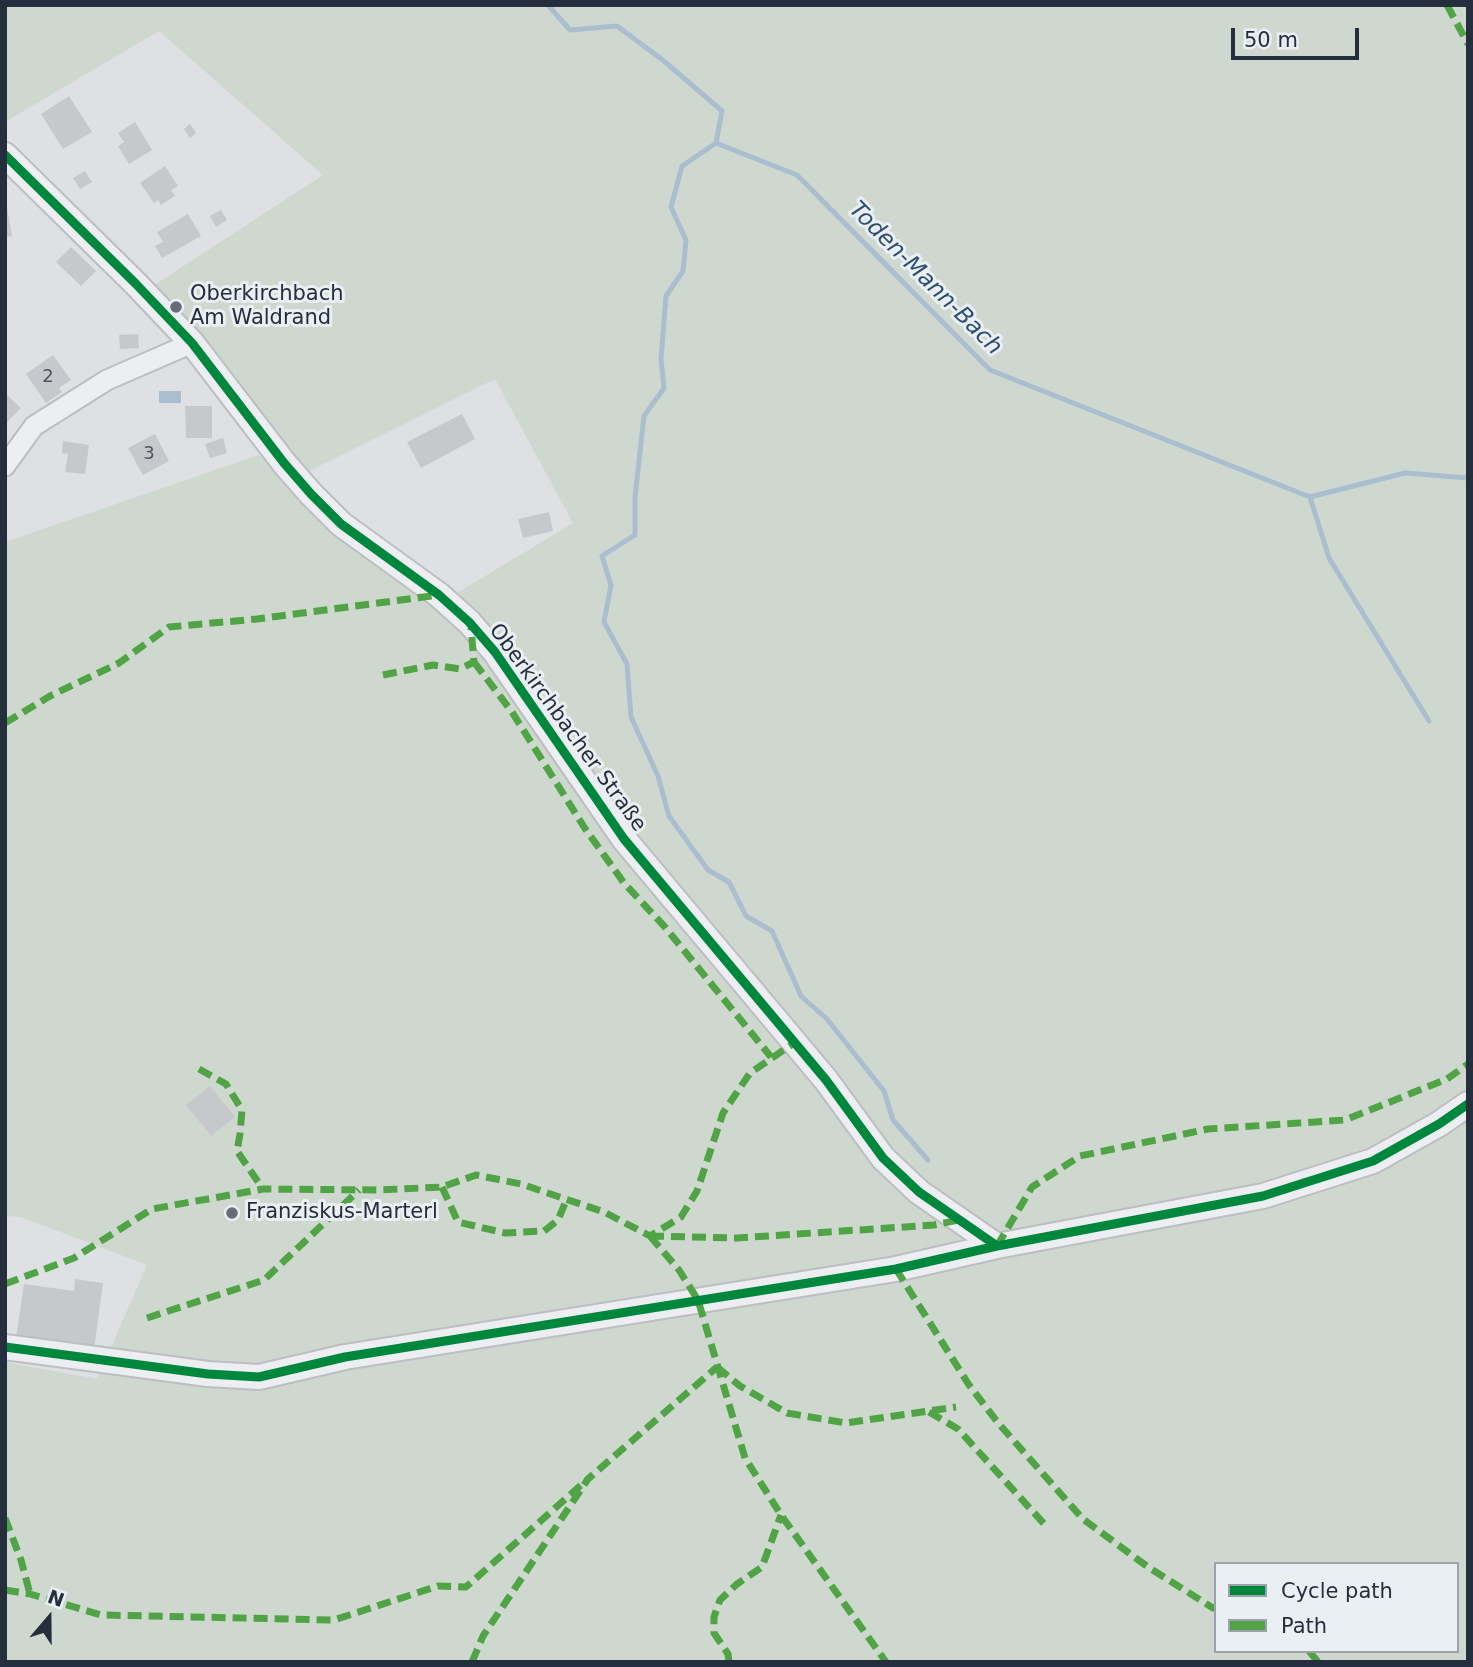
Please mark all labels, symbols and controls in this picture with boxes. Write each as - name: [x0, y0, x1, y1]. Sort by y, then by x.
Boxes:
- scale bar: [1235, 14, 1363, 58]
- text: 50 m: [1244, 28, 1298, 52]
- water label: Toden-Mann-Bach: [843, 197, 1007, 361]
- place label: Oberkirchbach Am Waldrand: [190, 282, 343, 332]
- marker: Oberkirchbach Am Waldrand: [168, 299, 184, 315]
- house number: 2: [42, 366, 54, 388]
- house number: 3: [143, 443, 155, 465]
- street label: Oberkirchbacher Straße: [483, 619, 651, 837]
- place label: Franziskus-Marterl: [246, 1200, 438, 1226]
- marker: Franziskus-Marterl: [224, 1205, 240, 1221]
- legend: [1214, 1562, 1459, 1653]
- text: Cycle path: [1281, 1579, 1393, 1603]
- north arrow: [14, 1583, 84, 1653]
- text: N: [45, 1585, 67, 1611]
- text: Path: [1281, 1614, 1327, 1638]

